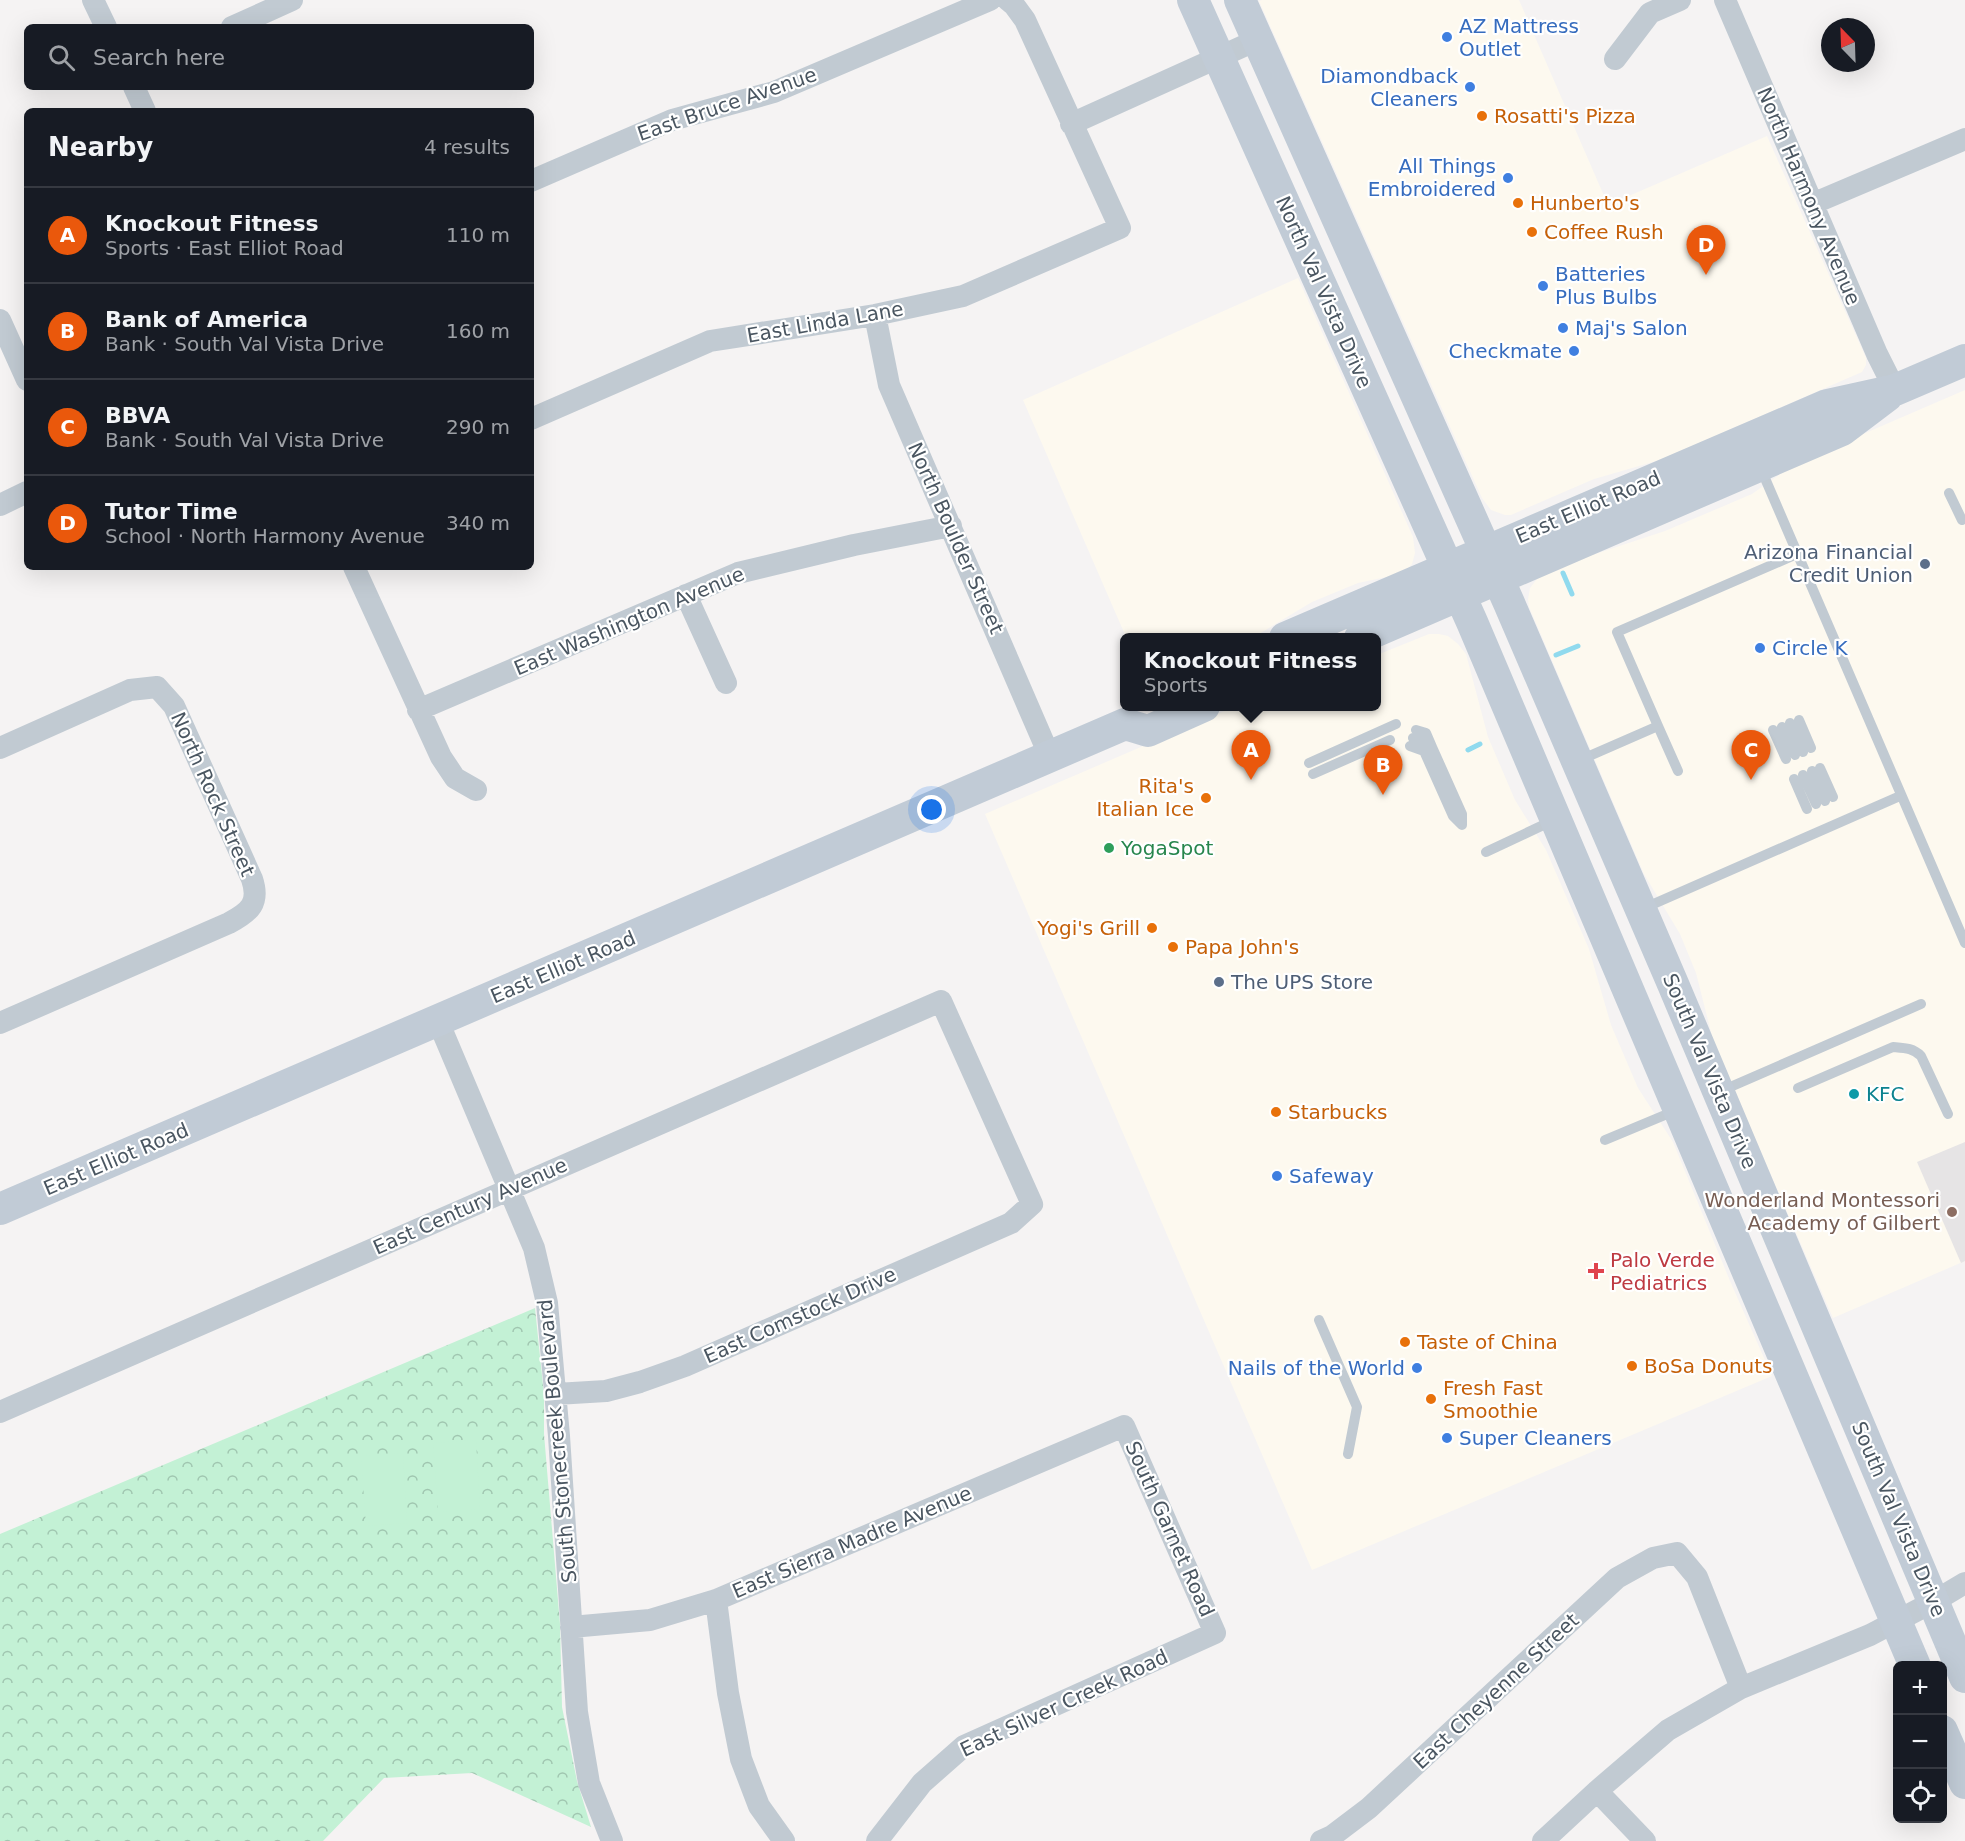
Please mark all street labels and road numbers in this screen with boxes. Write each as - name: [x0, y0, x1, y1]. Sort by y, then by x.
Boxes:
- street label: East Bruce Avenue: [634, 62, 820, 146]
- street label: North Harmony Avenue: [1752, 83, 1866, 309]
- street label: North Val Vista Drive: [1271, 192, 1377, 392]
- street label: East Linda Lane: [745, 296, 905, 348]
- street label: North Boulder Street: [903, 439, 1009, 637]
- street label: East Elliot Road: [1512, 466, 1664, 548]
- street label: East Washington Avenue: [510, 562, 748, 680]
- street label: North Rock Street: [166, 708, 260, 880]
- street label: East Elliot Road: [487, 926, 639, 1008]
- street label: South Val Vista Drive: [1658, 970, 1762, 1172]
- street label: East Elliot Road: [40, 1118, 192, 1200]
- street label: East Century Avenue: [369, 1152, 571, 1260]
- street label: East Comstock Drive: [700, 1262, 900, 1368]
- street label: South Stonecreek Boulevard: [533, 1298, 581, 1584]
- street label: South Val Vista Drive: [1847, 1418, 1951, 1620]
- street label: South Garnet Road: [1121, 1438, 1219, 1620]
- street label: East Sierra Madre Avenue: [729, 1481, 975, 1603]
- street label: East Cheyenne Street: [1408, 1608, 1584, 1774]
- street label: East Silver Creek Road: [956, 1644, 1172, 1762]

